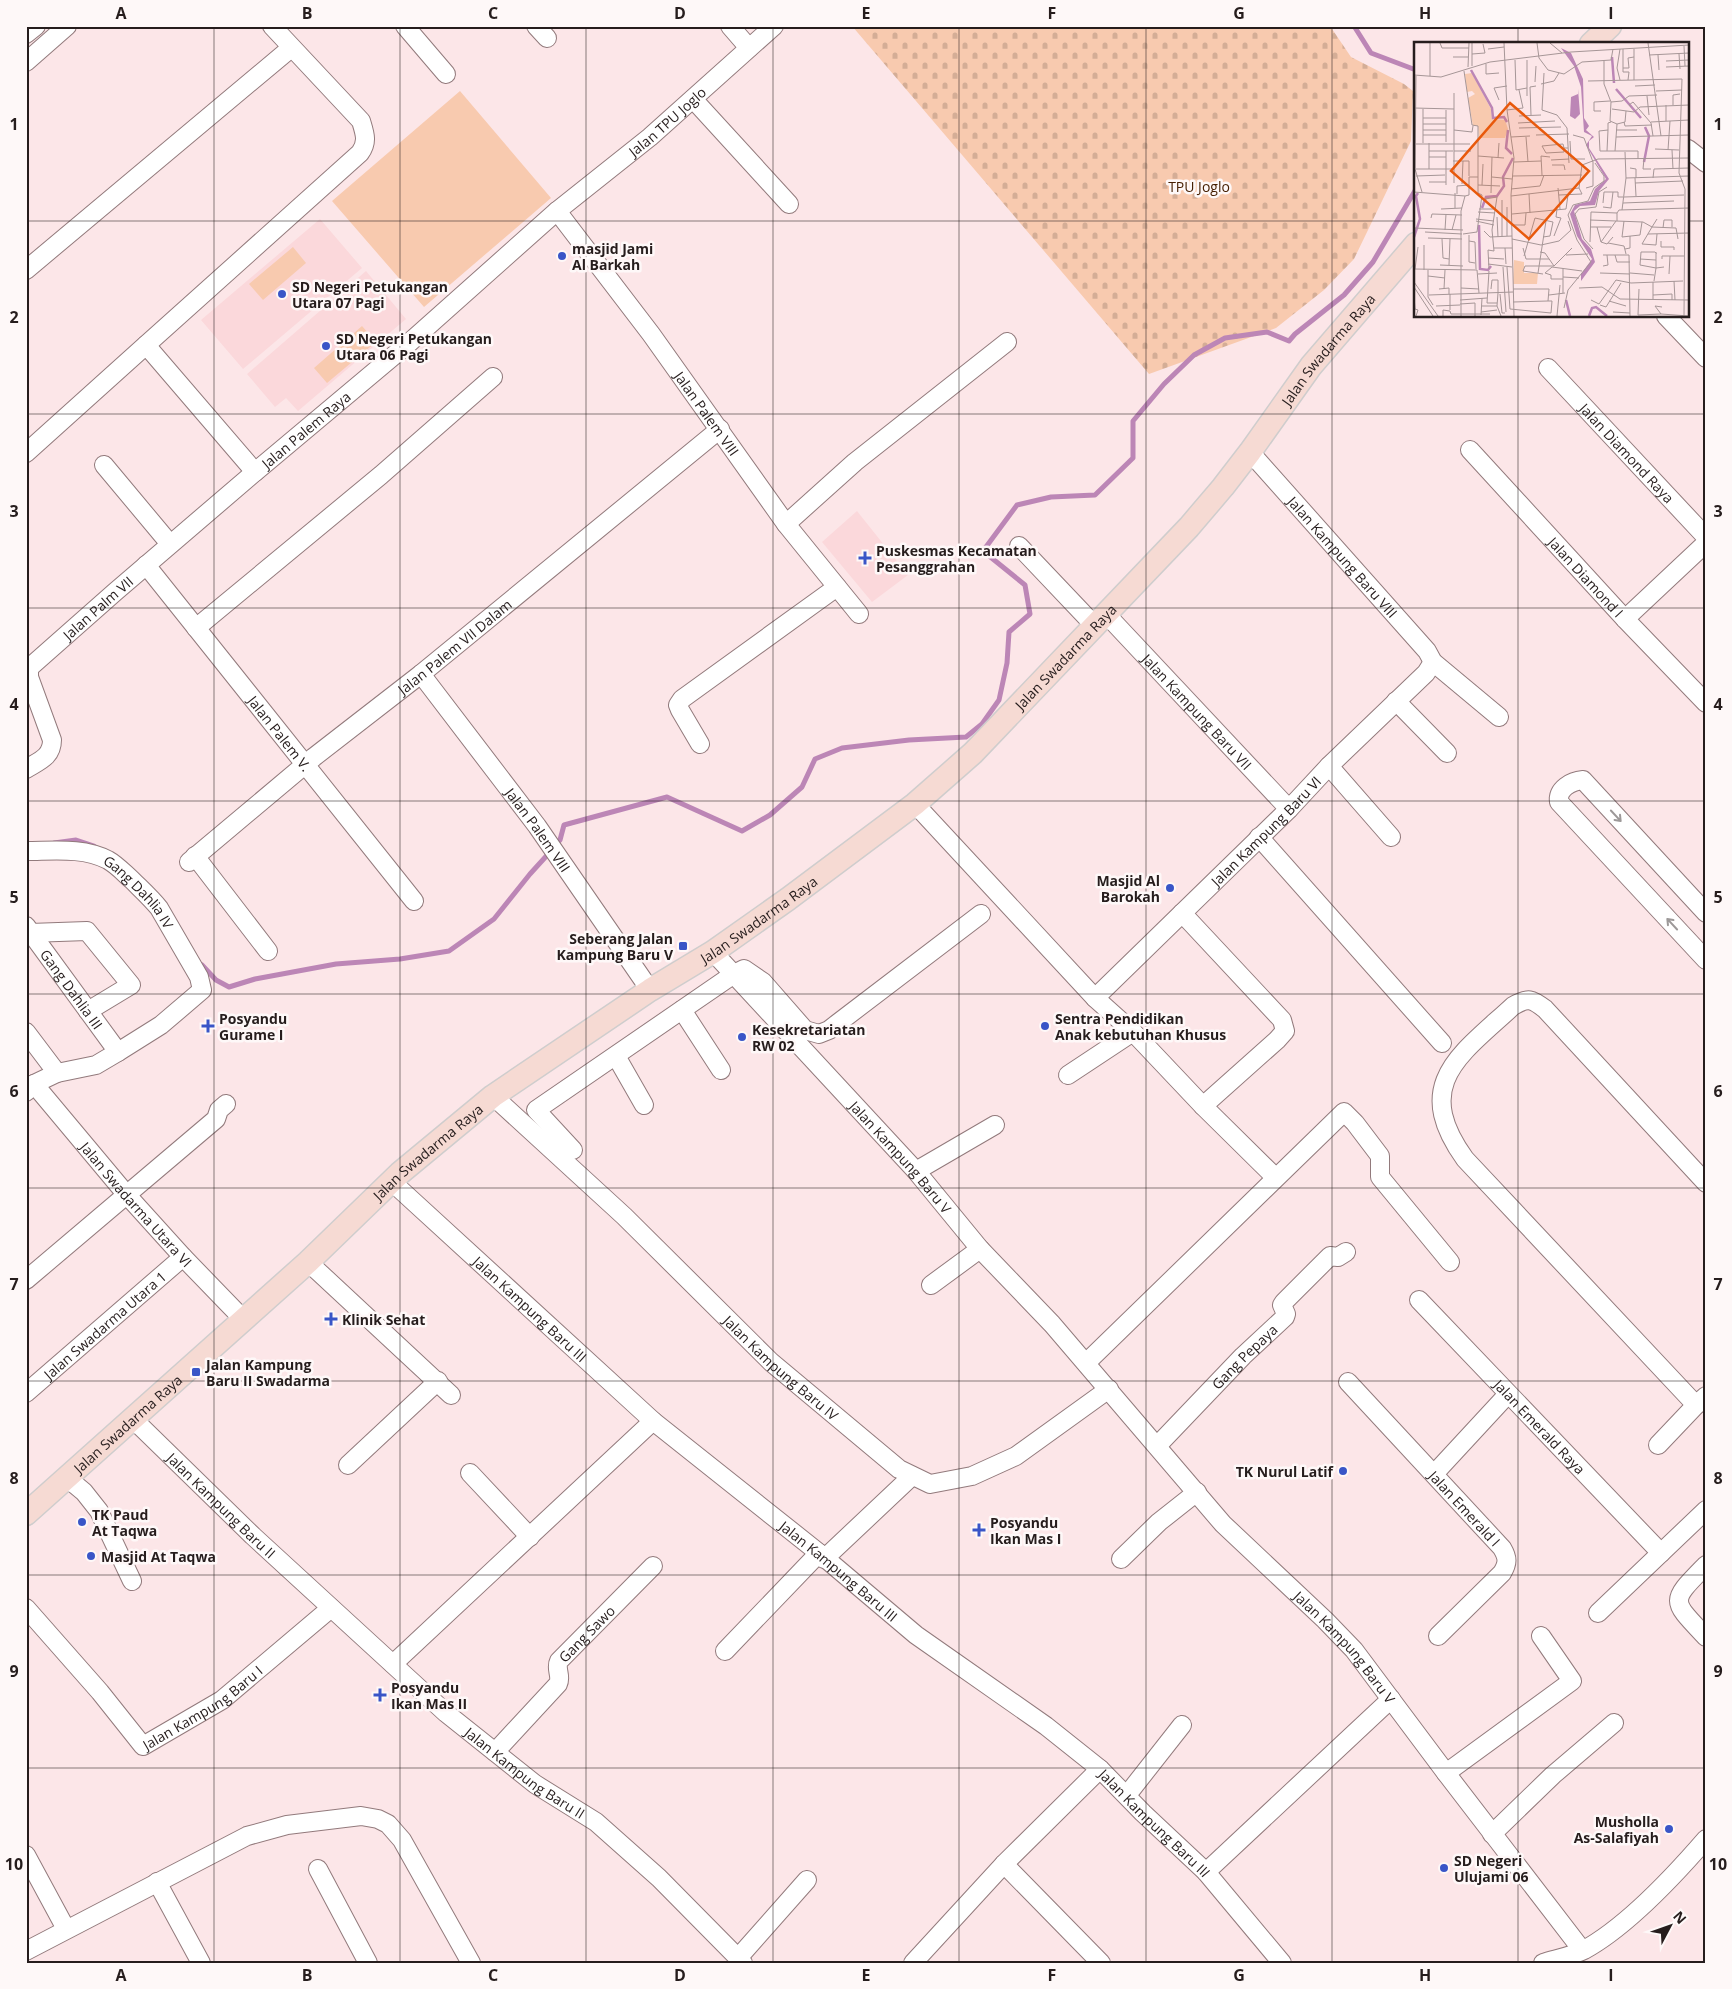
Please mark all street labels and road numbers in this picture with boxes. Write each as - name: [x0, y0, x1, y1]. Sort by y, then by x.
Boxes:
- street label: Jalan TPU Joglo: [623, 82, 710, 161]
- street label: Jalan Swadarma Raya: [1276, 289, 1379, 411]
- street label: Jalan Palem VIII: [670, 366, 744, 459]
- street label: Jalan Palem Raya: [256, 387, 354, 474]
- street label: Jalan Diamond Raya: [1575, 397, 1679, 507]
- street label: Jalan Kampung Baru VIII: [1283, 490, 1402, 621]
- street label: Jalan Diamond I: [1543, 531, 1628, 621]
- street label: Jalan Palm VII: [57, 571, 137, 645]
- street label: Jalan Palem VII Dalam: [392, 594, 515, 700]
- street label: Jalan Swadarma Raya: [1009, 600, 1120, 715]
- street label: Jalan Kampung Baru VII: [1137, 648, 1256, 774]
- street label: Jalan Palem V.: [243, 690, 316, 775]
- street label: Jalan Kampung Baru VI: [1205, 771, 1325, 891]
- street label: Jalan Palem VIII: [500, 782, 575, 875]
- street label: Gang Dahlia IV: [101, 850, 179, 932]
- street label: Jalan Swadarma Raya: [695, 871, 821, 968]
- street label: Gang Dahlia III: [36, 945, 108, 1033]
- street label: Jalan Kampung Baru V: [845, 1095, 957, 1217]
- street label: Jalan Swadarma Raya: [367, 1099, 486, 1205]
- street label: Jalan Swadarma Utara VI: [75, 1136, 197, 1271]
- street label: Jalan Kampung Baru III: [468, 1250, 591, 1366]
- street label: Jalan Swadarma Utara 1: [38, 1267, 170, 1384]
- street label: Jalan Kampung Baru IV: [718, 1309, 843, 1424]
- street label: Gang Pepaya: [1207, 1320, 1281, 1393]
- street label: Jalan Swadarma Raya: [68, 1370, 186, 1478]
- street label: Jalan Emerald Raya: [1489, 1374, 1590, 1478]
- street label: Jalan Kampung Baru II: [162, 1447, 280, 1562]
- street label: Jalan Emerald I: [1424, 1465, 1505, 1550]
- street label: Jalan Kampung Baru III: [774, 1515, 902, 1625]
- street label: Jalan Kampung Baru V: [1289, 1585, 1400, 1707]
- street label: Gang Sawo: [554, 1601, 619, 1666]
- street label: Jalan Kampung Baru I: [137, 1661, 266, 1755]
- street label: Jalan Kampung Baru II: [460, 1721, 589, 1822]
- street label: Jalan Kampung Baru III: [1094, 1763, 1215, 1880]

